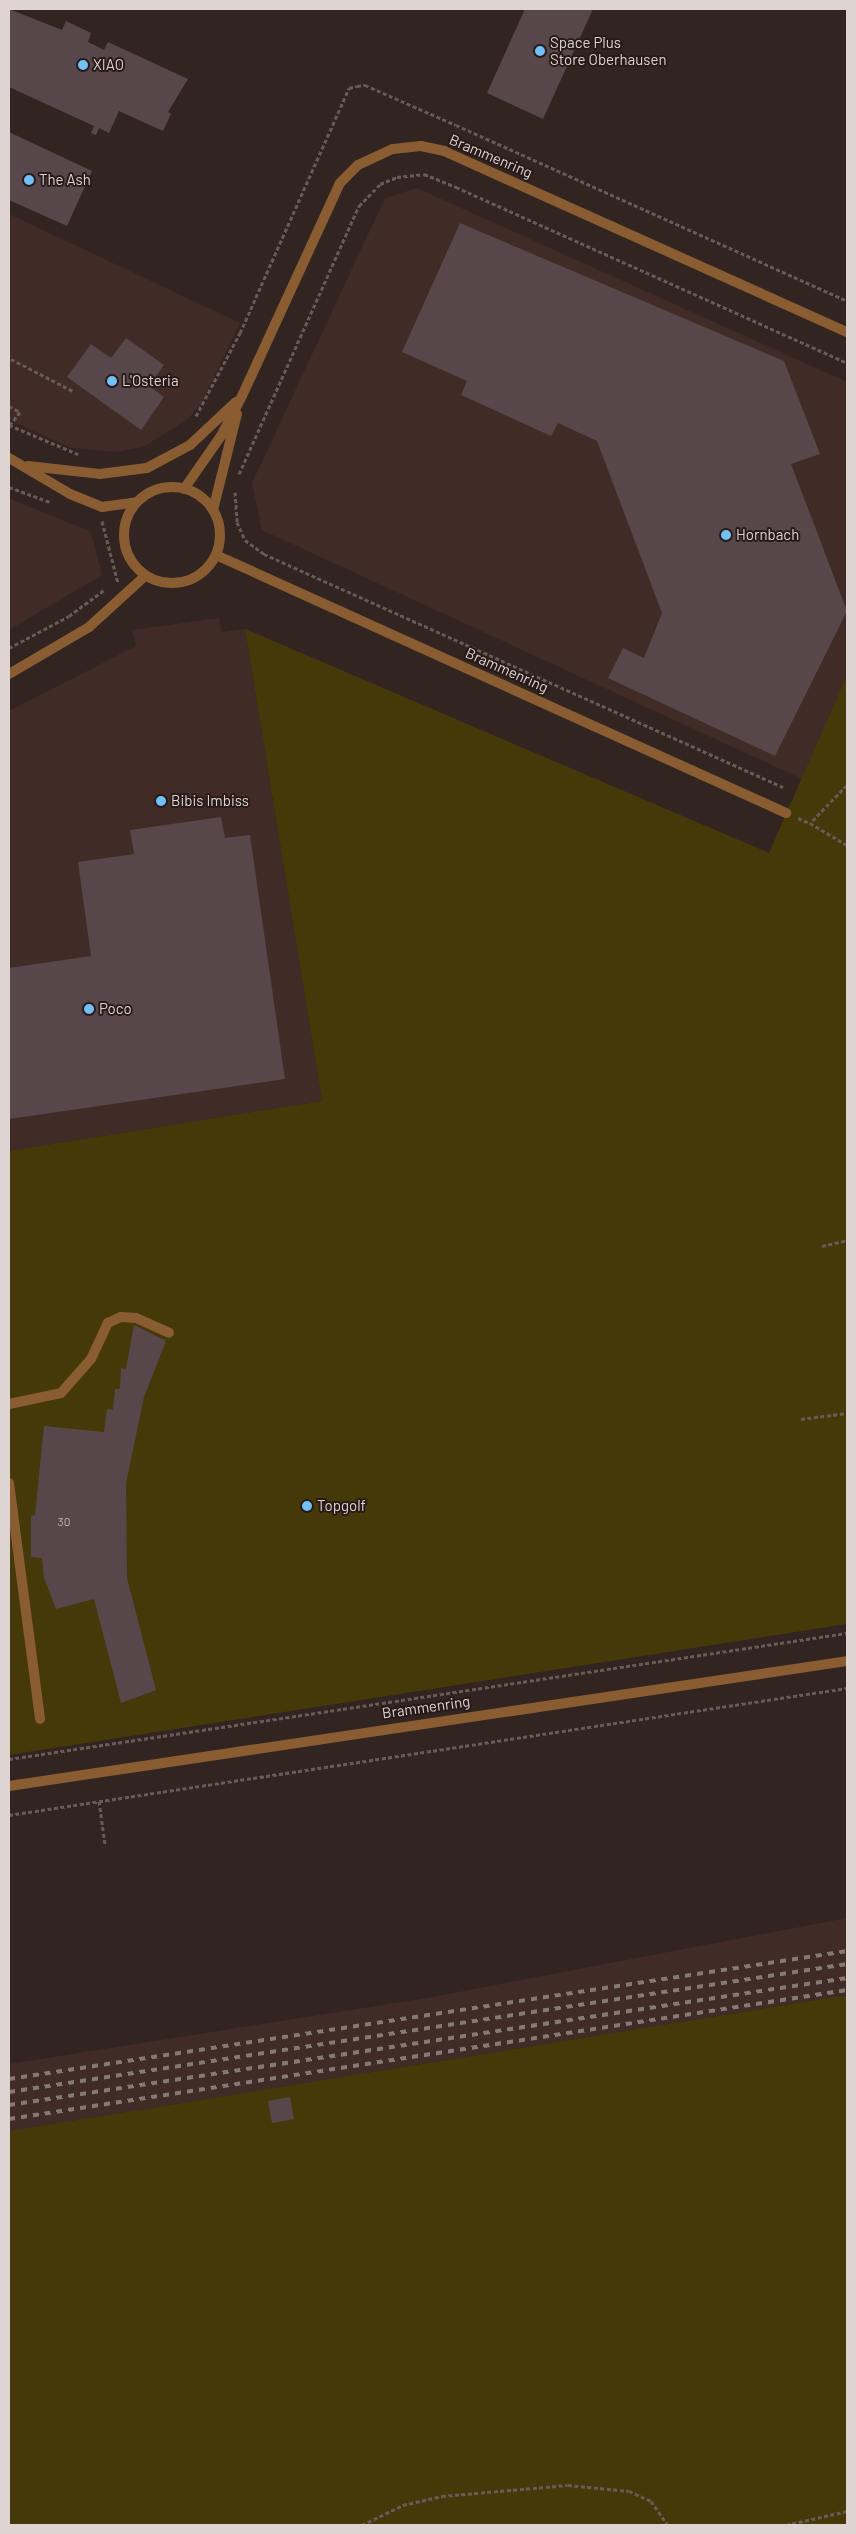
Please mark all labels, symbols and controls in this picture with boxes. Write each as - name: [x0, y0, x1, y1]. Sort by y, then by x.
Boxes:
- place label: Space Plus Store Oberhausen: [550, 33, 667, 68]
- marker: Space Plus Store Oberhausen: [534, 45, 546, 57]
- place label: XIAO: [93, 56, 124, 74]
- marker: XIAO: [77, 59, 89, 71]
- street label: Brammenring: [447, 130, 535, 182]
- place label: The Ash: [39, 171, 91, 189]
- marker: The Ash: [23, 174, 35, 186]
- place label: L'Osteria: [122, 372, 179, 390]
- marker: L'Osteria: [106, 375, 118, 387]
- place label: Hornbach: [736, 526, 799, 544]
- marker: Hornbach: [720, 529, 732, 541]
- street label: Brammenring: [463, 644, 551, 696]
- place label: Bibis Imbiss: [171, 792, 249, 810]
- marker: Bibis Imbiss: [155, 795, 167, 807]
- place label: Poco: [99, 1000, 132, 1018]
- marker: Poco: [83, 1003, 95, 1015]
- place label: Topgolf: [317, 1497, 366, 1515]
- marker: Topgolf: [301, 1500, 313, 1512]
- house number: 30: [58, 1515, 70, 1529]
- street label: Brammenring: [381, 1692, 471, 1722]

